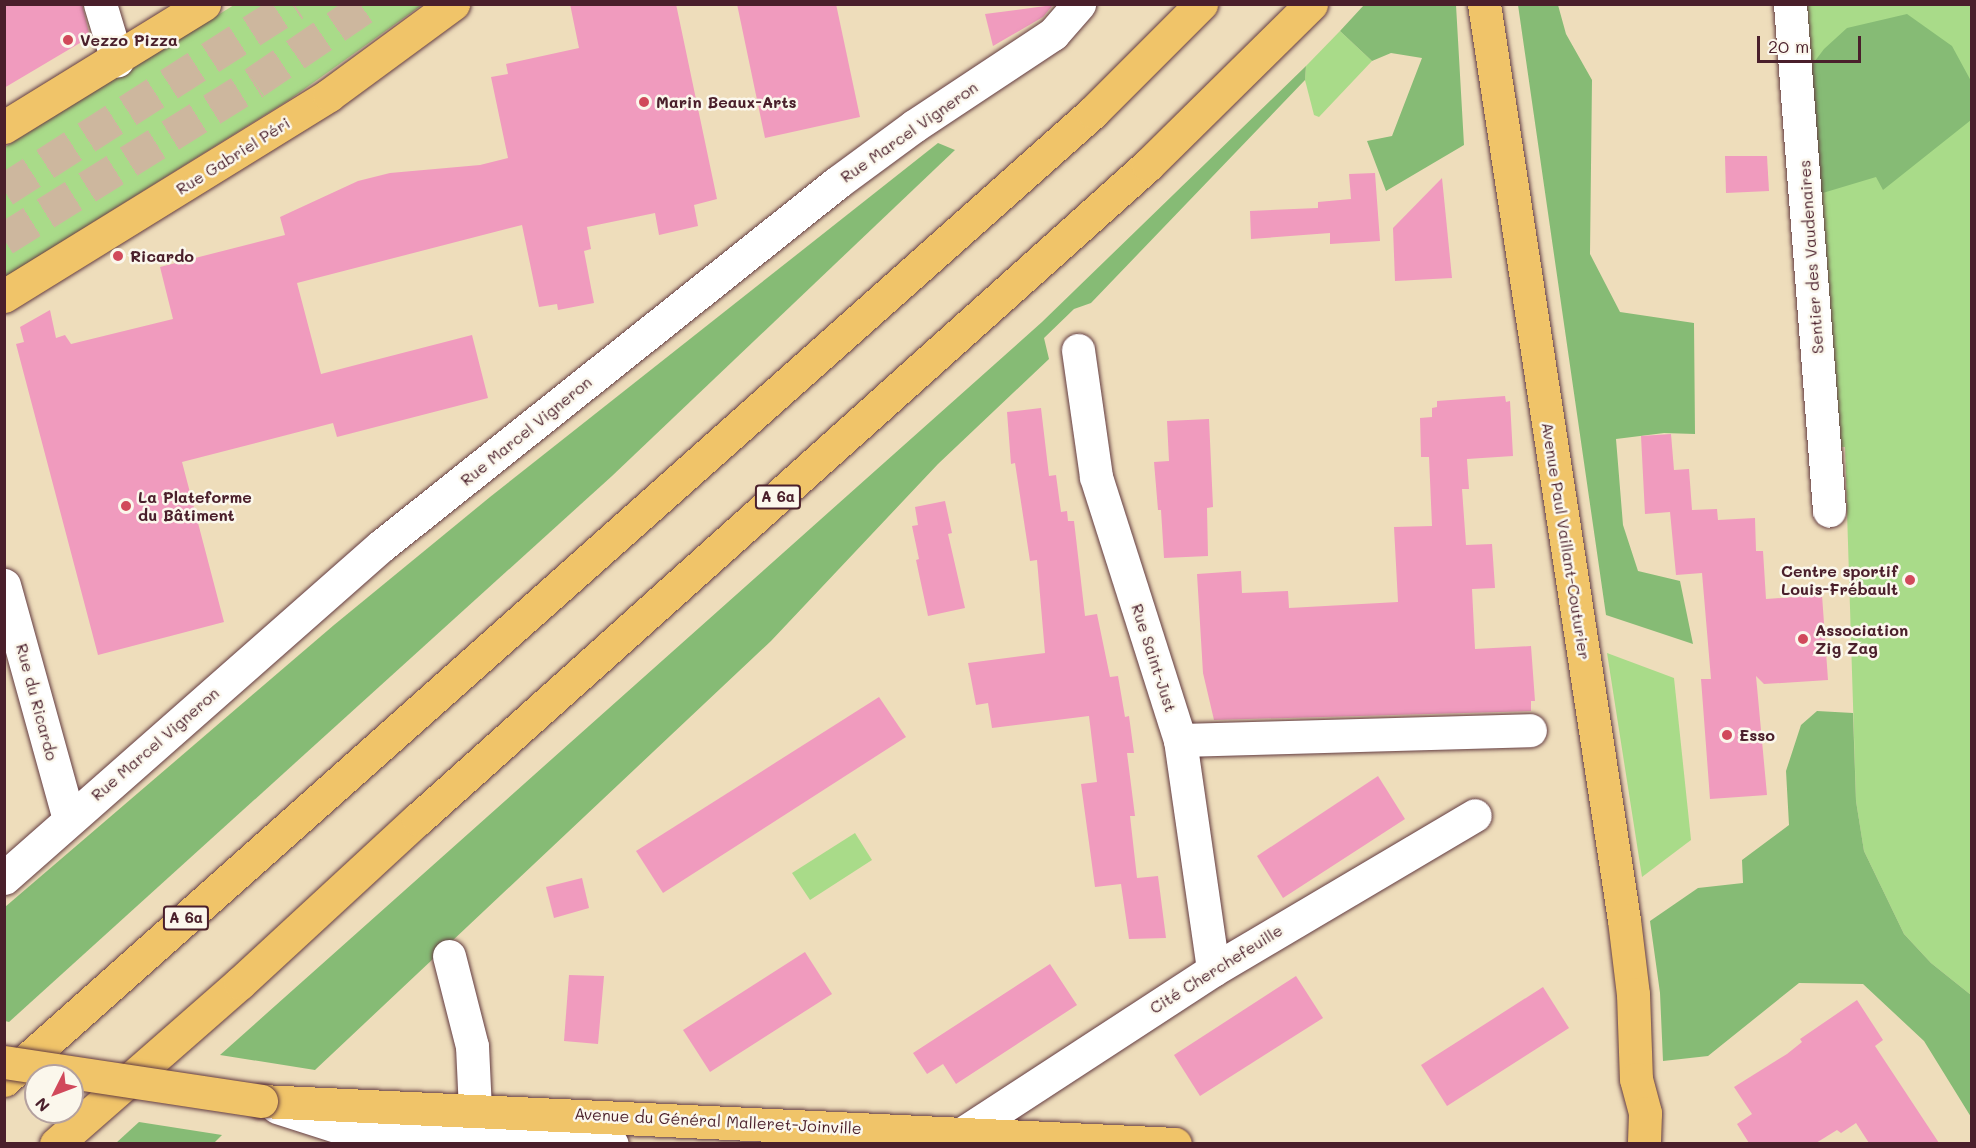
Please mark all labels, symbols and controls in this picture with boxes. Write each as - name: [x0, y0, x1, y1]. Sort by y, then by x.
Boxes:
- scale bar: [1760, 24, 1864, 62]
- place label: Vezzo Pizza: [80, 30, 178, 50]
- marker: Vezzo Pizza: [61, 33, 75, 47]
- text: 20 m: [1768, 34, 1809, 58]
- street label: Rue Marcel Vigneron: [837, 77, 981, 187]
- place label: Marin Beaux-Arts: [656, 92, 797, 112]
- marker: Marin Beaux-Arts: [637, 95, 651, 109]
- street label: Rue Gabriel Péri: [173, 113, 293, 199]
- street label: Sentier des Vaudenaires: [1795, 159, 1827, 355]
- place label: Ricardo: [130, 246, 194, 266]
- marker: Ricardo: [111, 249, 125, 263]
- street label: Rue Marcel Vigneron: [457, 372, 595, 490]
- street label: Avenue Paul Vaillant-Couturier: [1538, 421, 1594, 661]
- road number: A 6a: [754, 485, 802, 509]
- place label: La Plateforme du Bâtiment: [138, 487, 252, 525]
- marker: La Plateforme du Bâtiment: [119, 499, 133, 513]
- place label: Centre sportif Louis-Frébault: [1781, 561, 1898, 599]
- marker: Centre sportif Louis-Frébault: [1903, 573, 1917, 587]
- street label: Rue Saint-Just: [1127, 601, 1181, 715]
- place label: Association Zig Zag: [1815, 620, 1908, 658]
- marker: Association Zig Zag: [1796, 632, 1810, 646]
- street label: Rue du Ricardo: [12, 641, 62, 763]
- street label: Rue Marcel Vigneron: [87, 683, 223, 805]
- place label: Esso: [1739, 725, 1775, 745]
- marker: Esso: [1720, 728, 1734, 742]
- road number: A 6a: [162, 906, 210, 930]
- street label: Cité Cherchefeuille: [1146, 920, 1286, 1018]
- north arrow: [24, 1064, 84, 1124]
- text: N: [30, 1093, 54, 1117]
- street label: Avenue du Général Malleret-Joinville: [574, 1104, 862, 1138]

